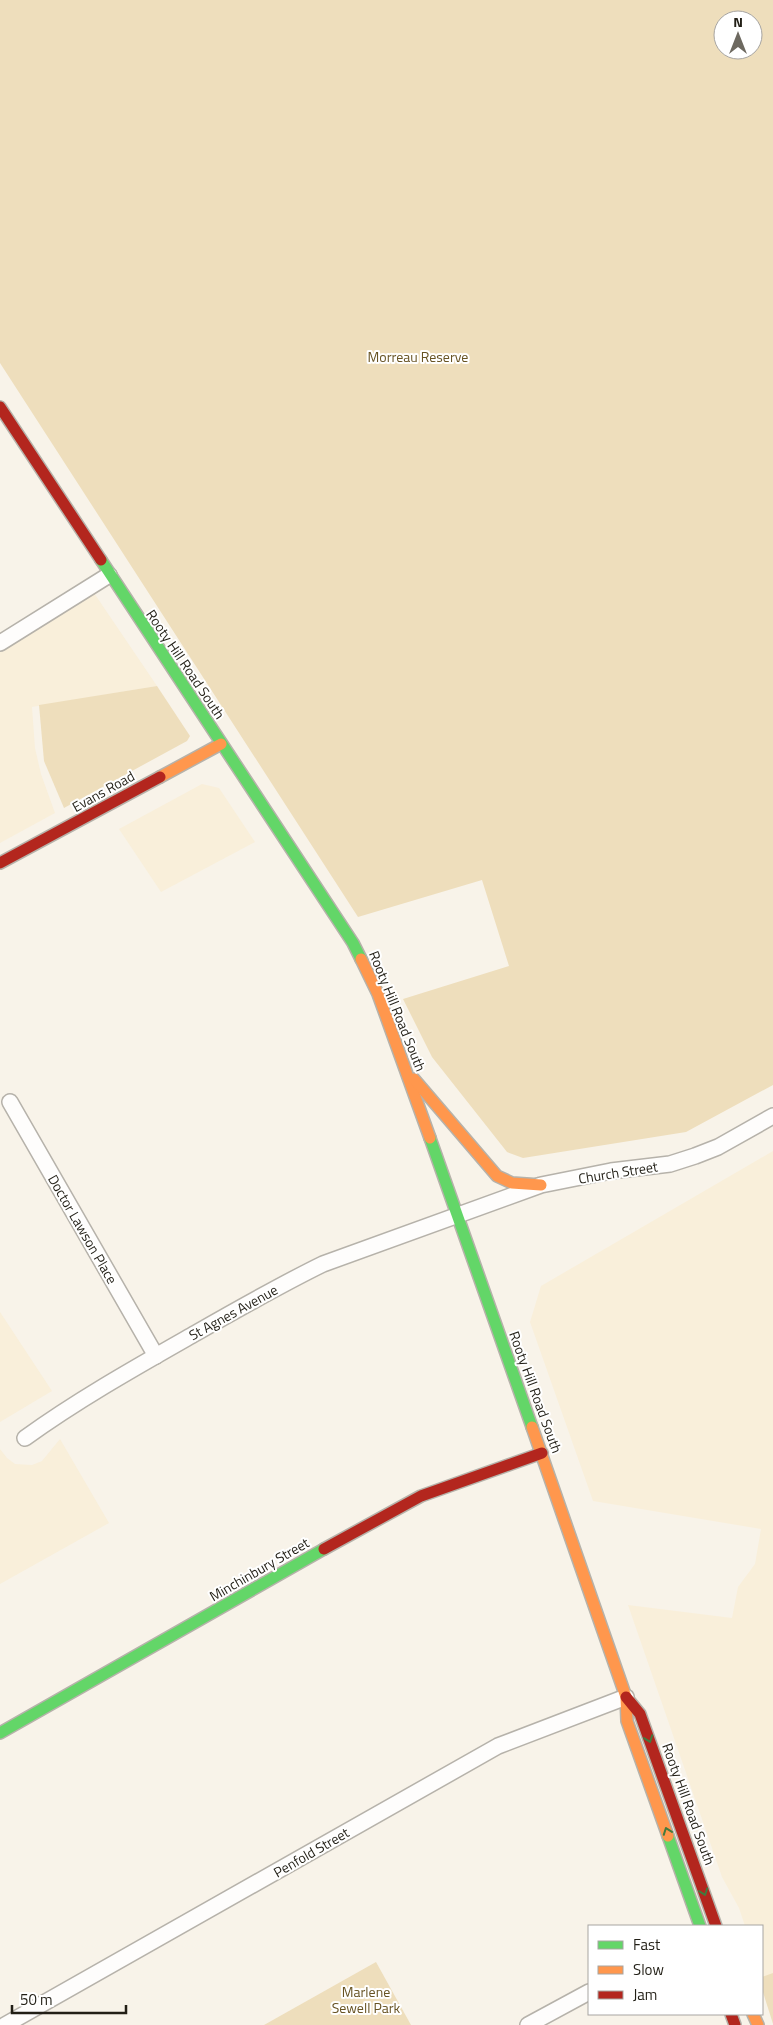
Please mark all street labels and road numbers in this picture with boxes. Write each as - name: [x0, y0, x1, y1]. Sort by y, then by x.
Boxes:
- street label: Rooty Hill Road South: [141, 605, 231, 723]
- street label: Evans Road: [68, 765, 138, 817]
- street label: Rooty Hill Road South: [364, 948, 432, 1074]
- street label: Church Street: [577, 1155, 659, 1189]
- street label: Doctor Lawson Place: [43, 1170, 123, 1288]
- street label: St Agnes Avenue: [185, 1279, 281, 1345]
- street label: Rooty Hill Road South: [504, 1328, 568, 1456]
- street label: Minchinbury Street: [205, 1532, 313, 1606]
- street label: Rooty Hill Road South: [657, 1740, 721, 1868]
- street label: Penfold Street: [269, 1822, 353, 1882]

